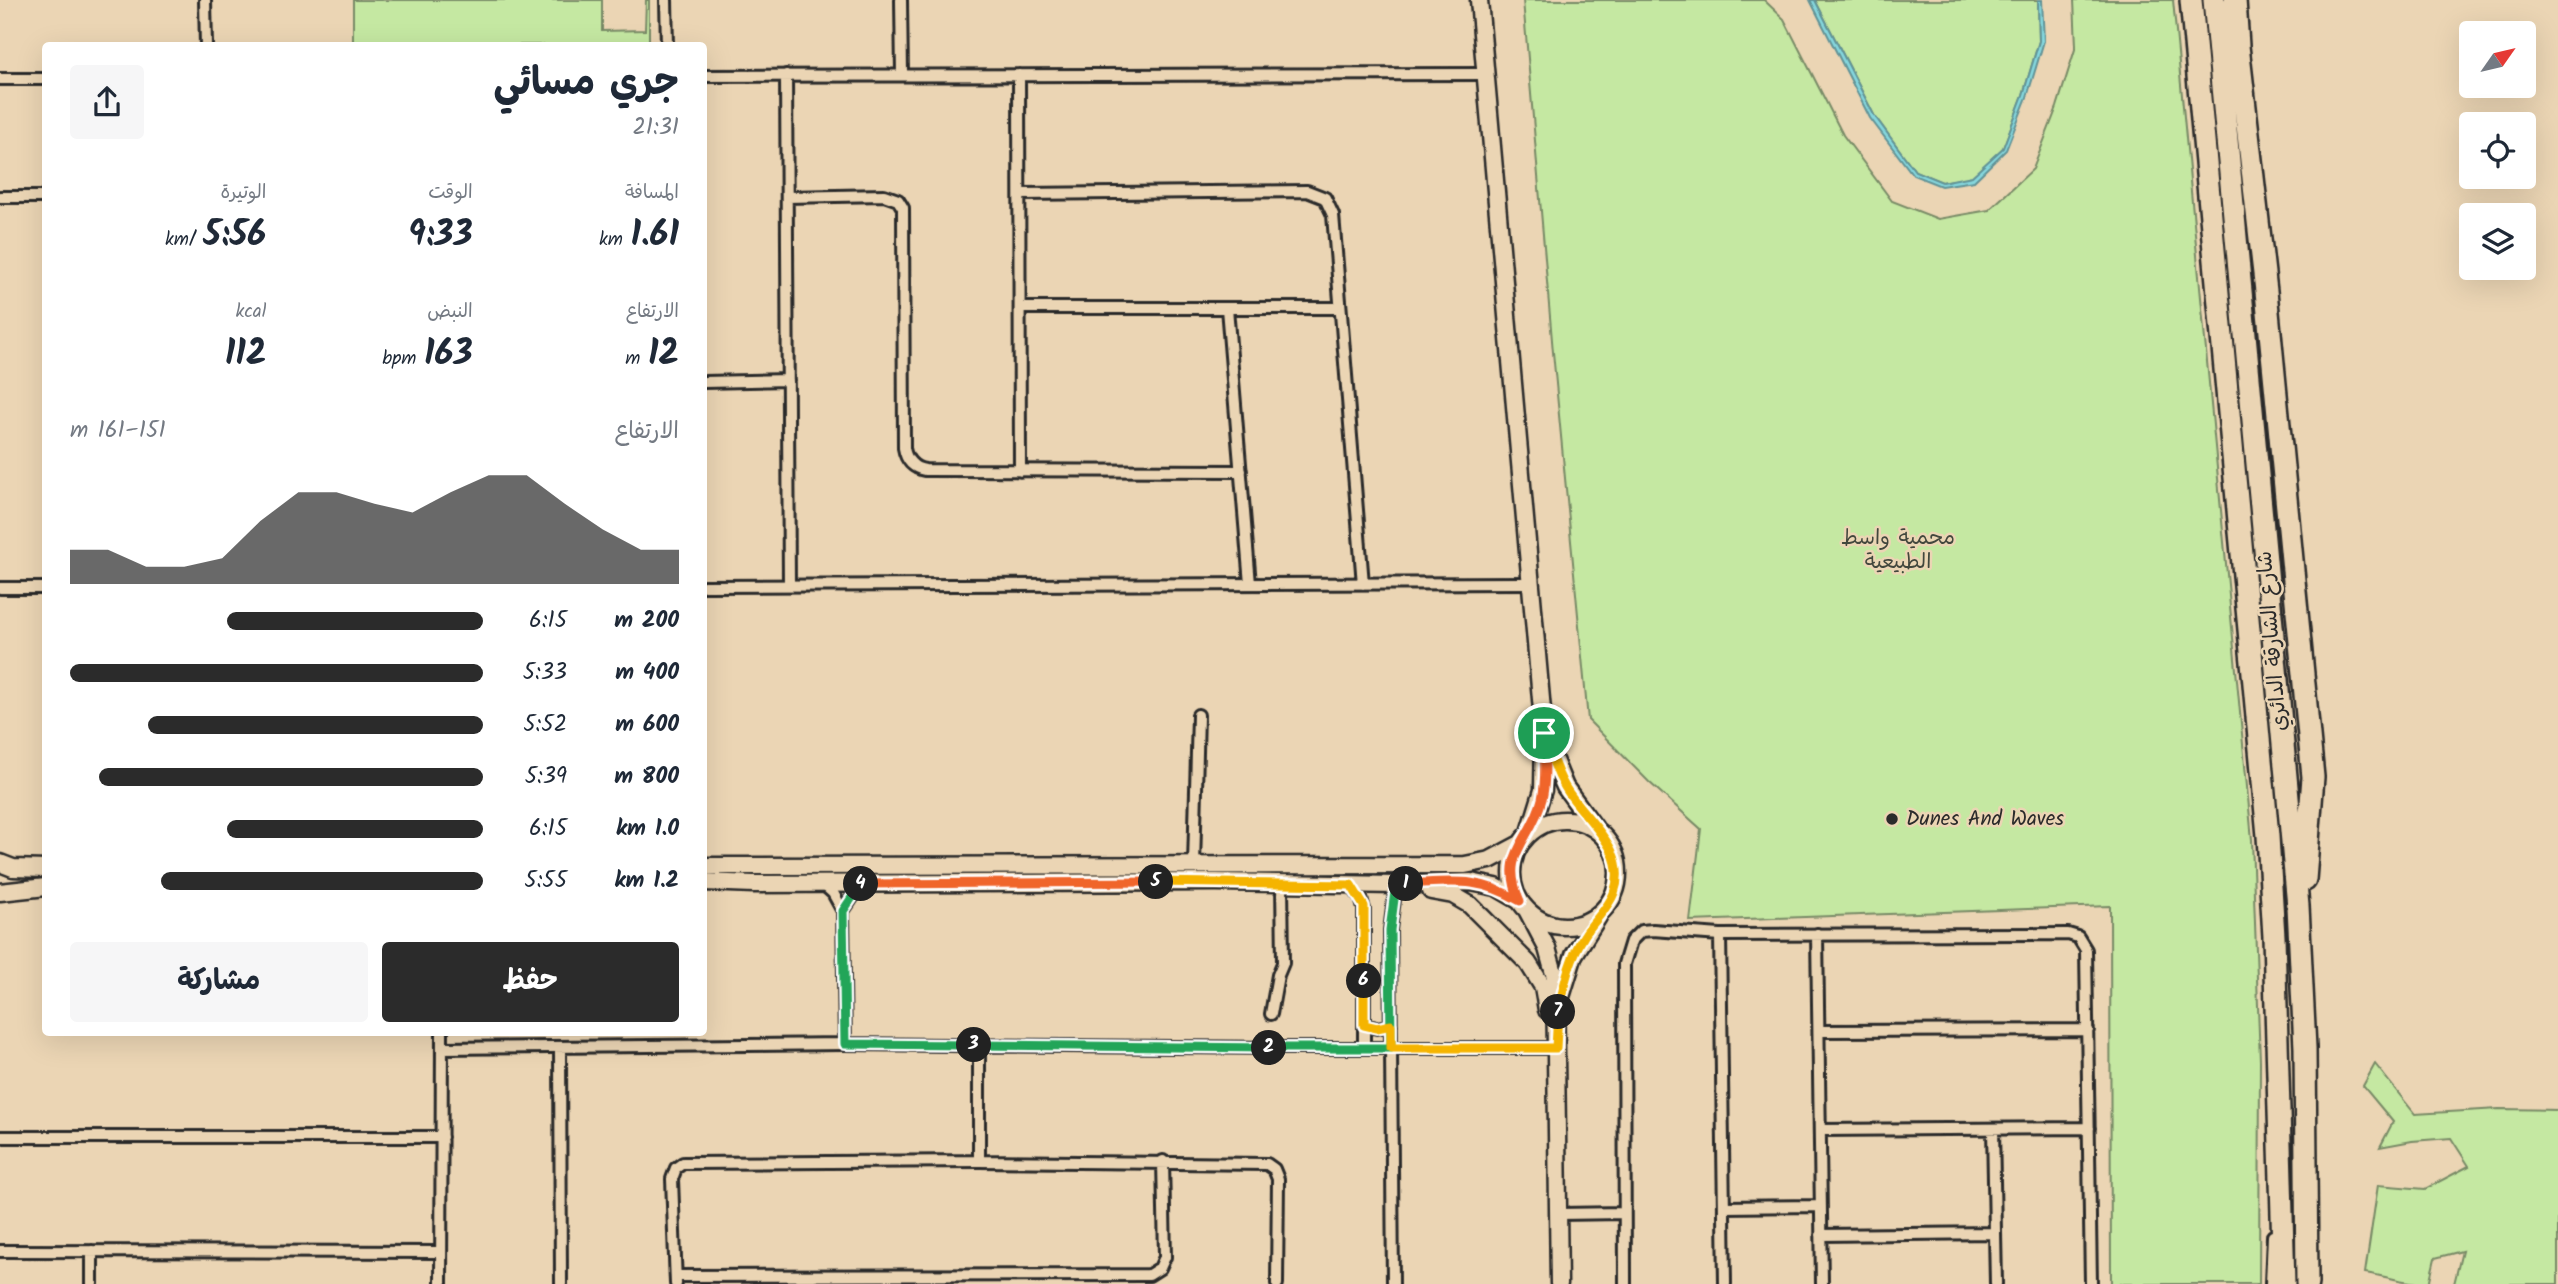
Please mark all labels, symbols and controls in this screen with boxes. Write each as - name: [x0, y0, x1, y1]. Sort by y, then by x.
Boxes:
- north arrow: [2459, 21, 2536, 98]
- map controls: [2459, 21, 2536, 280]
- text: جري مسائي: [494, 54, 679, 114]
- button: share: [70, 65, 144, 139]
- text: 21:31: [632, 110, 679, 146]
- button: locate: [2459, 112, 2536, 189]
- text: الوتيرة: [220, 178, 266, 208]
- text: الوقت: [428, 178, 473, 208]
- text: المسافة: [625, 178, 679, 208]
- button: layers: [2459, 203, 2536, 280]
- text: 5:56: [203, 208, 266, 264]
- text: 9:33: [408, 208, 473, 264]
- text: 1.61: [631, 208, 679, 264]
- text: /km: [165, 225, 203, 255]
- text: km: [599, 225, 631, 255]
- text: kcal: [235, 297, 266, 327]
- text: النبض: [427, 297, 473, 327]
- text: الارتفاع: [626, 297, 679, 327]
- text: 112: [225, 327, 266, 383]
- text: 163: [424, 327, 473, 383]
- text: 12: [648, 327, 679, 383]
- text: bpm: [382, 344, 424, 374]
- text: m: [625, 344, 648, 374]
- text: 151–161 m: [70, 413, 166, 449]
- text: الارتفاع: [615, 414, 679, 450]
- park label: محمية واسط الطبيعية: [1841, 522, 1955, 579]
- street label: شارع الشارقة الدائري: [2249, 550, 2297, 732]
- text: 6:15: [529, 603, 567, 639]
- text: 200 m: [614, 603, 679, 639]
- text: 5:33: [523, 655, 567, 691]
- text: 400 m: [615, 655, 679, 691]
- pin: [1514, 703, 1574, 763]
- text: 5:52: [523, 707, 567, 743]
- text: 600 m: [615, 707, 679, 743]
- icon: arrive: [1525, 714, 1563, 752]
- text: 5:39: [525, 759, 567, 795]
- text: 800 m: [614, 759, 679, 795]
- place label: Dunes And Waves: [1906, 803, 2064, 836]
- text: 6:15: [529, 811, 567, 847]
- text: 1.0 km: [616, 811, 679, 847]
- marker: Dunes And Waves: [1884, 811, 1900, 827]
- text: 5:55: [524, 863, 567, 899]
- text: 1.2 km: [614, 863, 679, 899]
- pin: 5: [1138, 864, 1174, 900]
- pin: 4: [844, 866, 878, 902]
- text: 5: [1151, 866, 1160, 896]
- pin: 1: [1388, 866, 1424, 902]
- text: 4: [855, 868, 866, 898]
- text: 1: [1403, 868, 1408, 898]
- button: مشاركة: [70, 942, 368, 1022]
- button: حفظ: [382, 942, 679, 1022]
- pin: 6: [1346, 964, 1382, 998]
- text: 6: [1358, 965, 1369, 995]
- pin: 7: [1540, 995, 1576, 1030]
- text: 7: [1553, 996, 1562, 1026]
- pin: 3: [956, 1028, 992, 1062]
- text: 3: [968, 1029, 979, 1059]
- pin: 2: [1252, 1030, 1286, 1066]
- text: 2: [1263, 1032, 1274, 1062]

